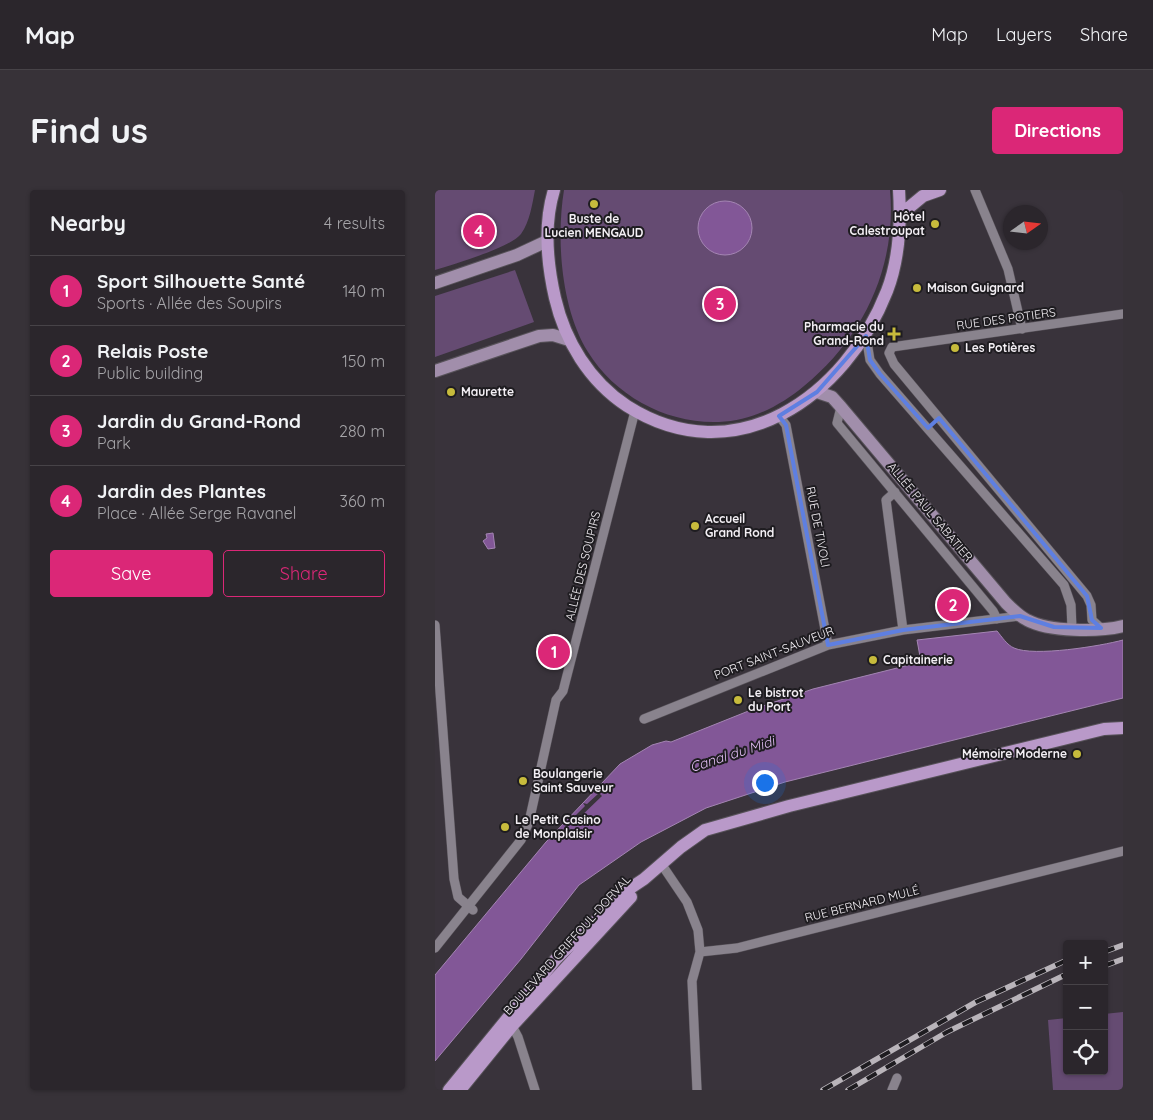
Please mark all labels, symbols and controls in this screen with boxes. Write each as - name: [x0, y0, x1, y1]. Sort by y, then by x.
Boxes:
- text: Map: [25, 20, 75, 50]
- text: Map: [931, 23, 968, 46]
- text: Layers: [996, 23, 1052, 46]
- text: Share: [1080, 23, 1128, 46]
- button: Directions: [992, 107, 1123, 154]
- text: Find us: [30, 108, 148, 152]
- marker: Buste de Lucien MENGAUD: [588, 198, 600, 210]
- north arrow: [1003, 205, 1048, 250]
- place label: Hôtel Calestroupat: [850, 209, 925, 238]
- text: Nearby: [50, 210, 126, 236]
- place label: Buste de Lucien MENGAUD: [545, 211, 644, 240]
- pin: 4: [463, 212, 495, 250]
- text: 4 results: [324, 213, 385, 233]
- marker: Hôtel Calestroupat: [929, 218, 941, 230]
- text: Sport Silhouette Santé: [97, 269, 305, 293]
- place label: Maison Guignard: [927, 280, 1024, 295]
- text: 1: [63, 281, 69, 301]
- text: 140 m: [342, 281, 385, 301]
- marker: Maison Guignard: [911, 282, 923, 294]
- pin: 3: [704, 285, 736, 323]
- text: Sports · Allée des Soupirs: [97, 293, 282, 313]
- street label: RUE DES POTIERS: [955, 304, 1057, 333]
- place label: Pharmacie du Grand-Rond: [804, 319, 884, 348]
- marker: Pharmacie du Grand-Rond: [888, 328, 900, 340]
- text: Relais Poste: [97, 339, 208, 363]
- place label: Les Potières: [965, 340, 1035, 355]
- marker: Les Potières: [949, 342, 961, 354]
- text: 2: [61, 351, 71, 371]
- text: 150 m: [342, 351, 385, 371]
- text: Public building: [97, 363, 203, 383]
- place label: Maurette: [461, 384, 514, 399]
- marker: Maurette: [445, 386, 457, 398]
- text: Jardin du Grand-Rond: [97, 409, 301, 433]
- text: 3: [62, 421, 70, 441]
- text: 280 m: [339, 421, 385, 441]
- text: Park: [97, 433, 131, 453]
- street label: ALLÉE PAUL SABATIER: [885, 459, 976, 564]
- text: Jardin des Plantes: [97, 479, 266, 503]
- street label: RUE DE TIVOLI: [803, 485, 834, 569]
- text: 4: [61, 491, 71, 511]
- text: 360 m: [340, 491, 385, 511]
- text: Place · Allée Serge Ravanel: [97, 503, 297, 523]
- street label: ALLÉE DES SOUPIRS: [562, 509, 603, 622]
- place label: Accueil Grand Rond: [705, 511, 774, 540]
- marker: Accueil Grand Rond: [689, 520, 701, 532]
- button: Save: [50, 550, 213, 597]
- button: Share: [223, 550, 385, 597]
- pin: 2: [937, 586, 969, 624]
- street label: PORT SAINT-SAUVEUR: [712, 623, 836, 682]
- pin: 1: [538, 633, 570, 671]
- place label: Capitainerie: [883, 652, 953, 667]
- marker: Capitainerie: [867, 654, 879, 666]
- place label: Le bistrot du Port: [748, 685, 804, 714]
- marker: Le bistrot du Port: [732, 694, 744, 706]
- water label: Canal du Midi: [687, 731, 778, 776]
- place label: Mémoire Moderne: [962, 746, 1067, 761]
- marker: Mémoire Moderne: [1071, 748, 1083, 760]
- place label: Boulangerie Saint Sauveur: [533, 766, 614, 795]
- your location: [752, 770, 778, 796]
- marker: Boulangerie Saint Sauveur: [517, 775, 529, 787]
- place label: Le Petit Casino de Monplaisir: [515, 812, 601, 841]
- marker: Le Petit Casino de Monplaisir: [499, 821, 511, 833]
- street label: BOULEVARD GRIFFOUL-DORVAL: [500, 871, 634, 1018]
- street label: RUE BERNARD MULÉ: [803, 882, 921, 925]
- map controls: [1063, 940, 1108, 1075]
- button: +: [1063, 940, 1108, 985]
- button: −: [1063, 985, 1108, 1030]
- button: locate: [1063, 1030, 1108, 1075]

